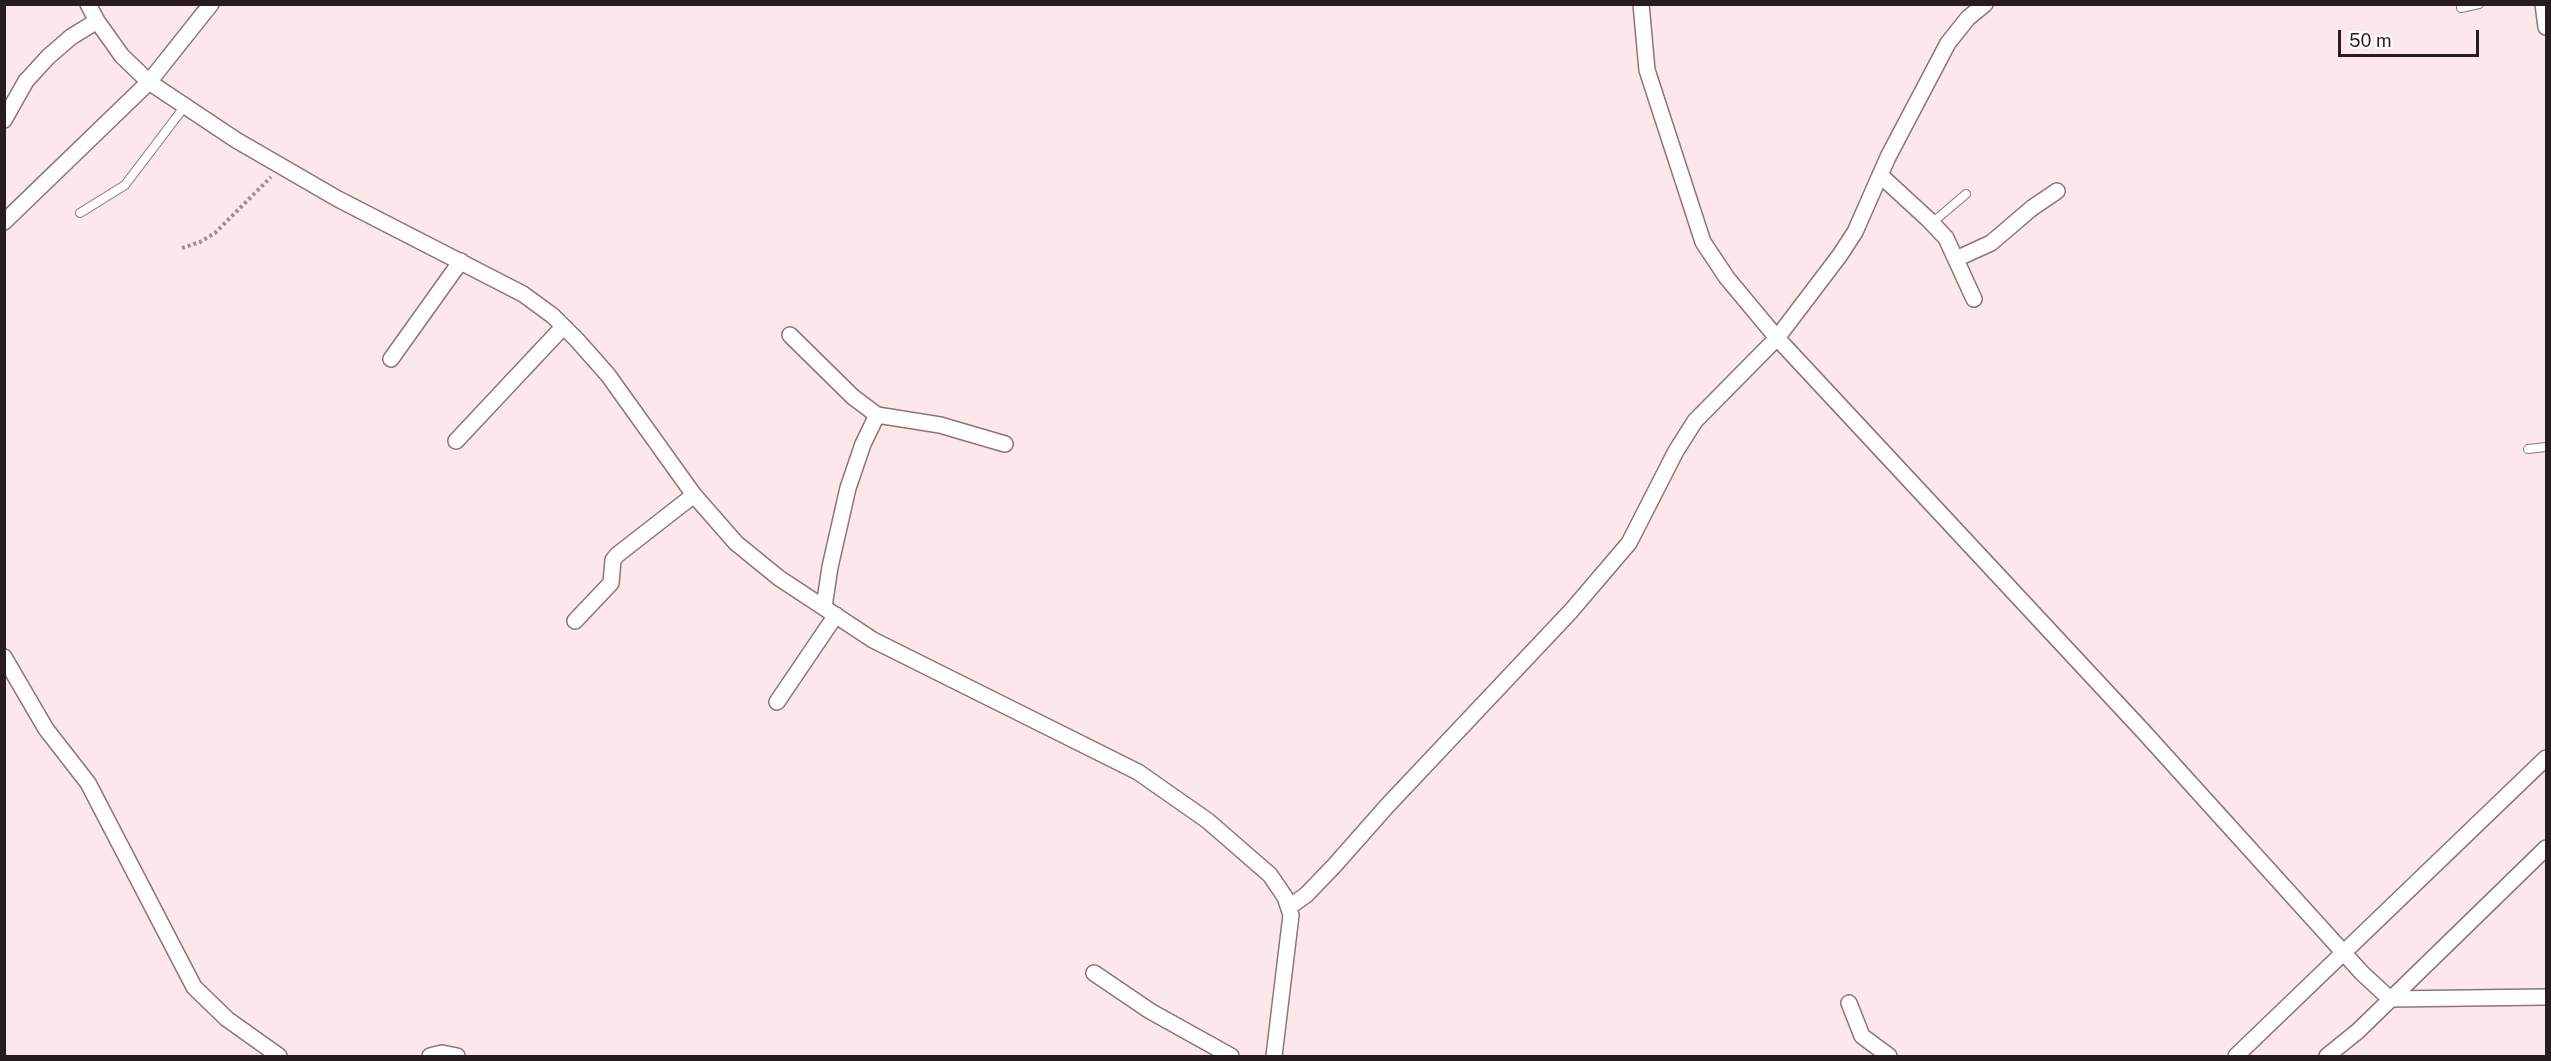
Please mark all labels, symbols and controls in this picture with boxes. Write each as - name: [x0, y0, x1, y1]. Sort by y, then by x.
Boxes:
- scale bar: [2341, 18, 2482, 56]
- text: 50 m: [2349, 30, 2392, 51]

